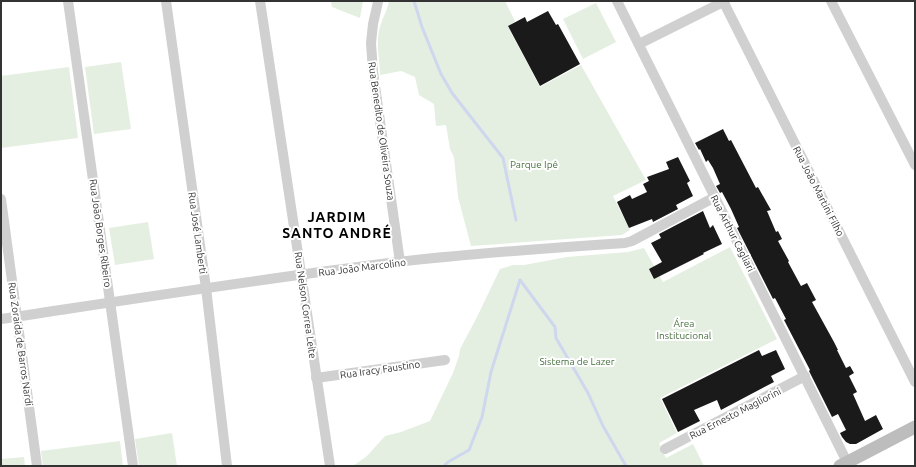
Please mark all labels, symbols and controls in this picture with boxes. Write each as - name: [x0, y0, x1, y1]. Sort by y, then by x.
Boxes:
- street label: Rua Benedito de Oliveira Souza: [366, 61, 397, 201]
- street label: Rua João Martini Filho: [791, 144, 846, 238]
- park label: Parque Ipê: [510, 159, 558, 170]
- street label: Rua João Borges Ribeiro: [87, 178, 114, 288]
- street label: Rua José Lamberti: [186, 191, 209, 275]
- street label: Rua Arthur Cagliari: [708, 193, 757, 273]
- district label: JARDIM SANTO ANDRÉ: [282, 209, 392, 241]
- street label: Rua Nelson Correa Leite: [293, 251, 318, 359]
- street label: Rua João Marcolino: [318, 257, 407, 278]
- street label: Rua Zoraida de Barros Nardi: [6, 281, 35, 407]
- park label: Área Institucional: [656, 317, 712, 341]
- park label: Sistema de Lazer: [539, 356, 615, 367]
- street label: Rua Iracy Faustino: [339, 358, 421, 381]
- street label: Rua Ernesto Magliorini: [688, 386, 783, 441]

